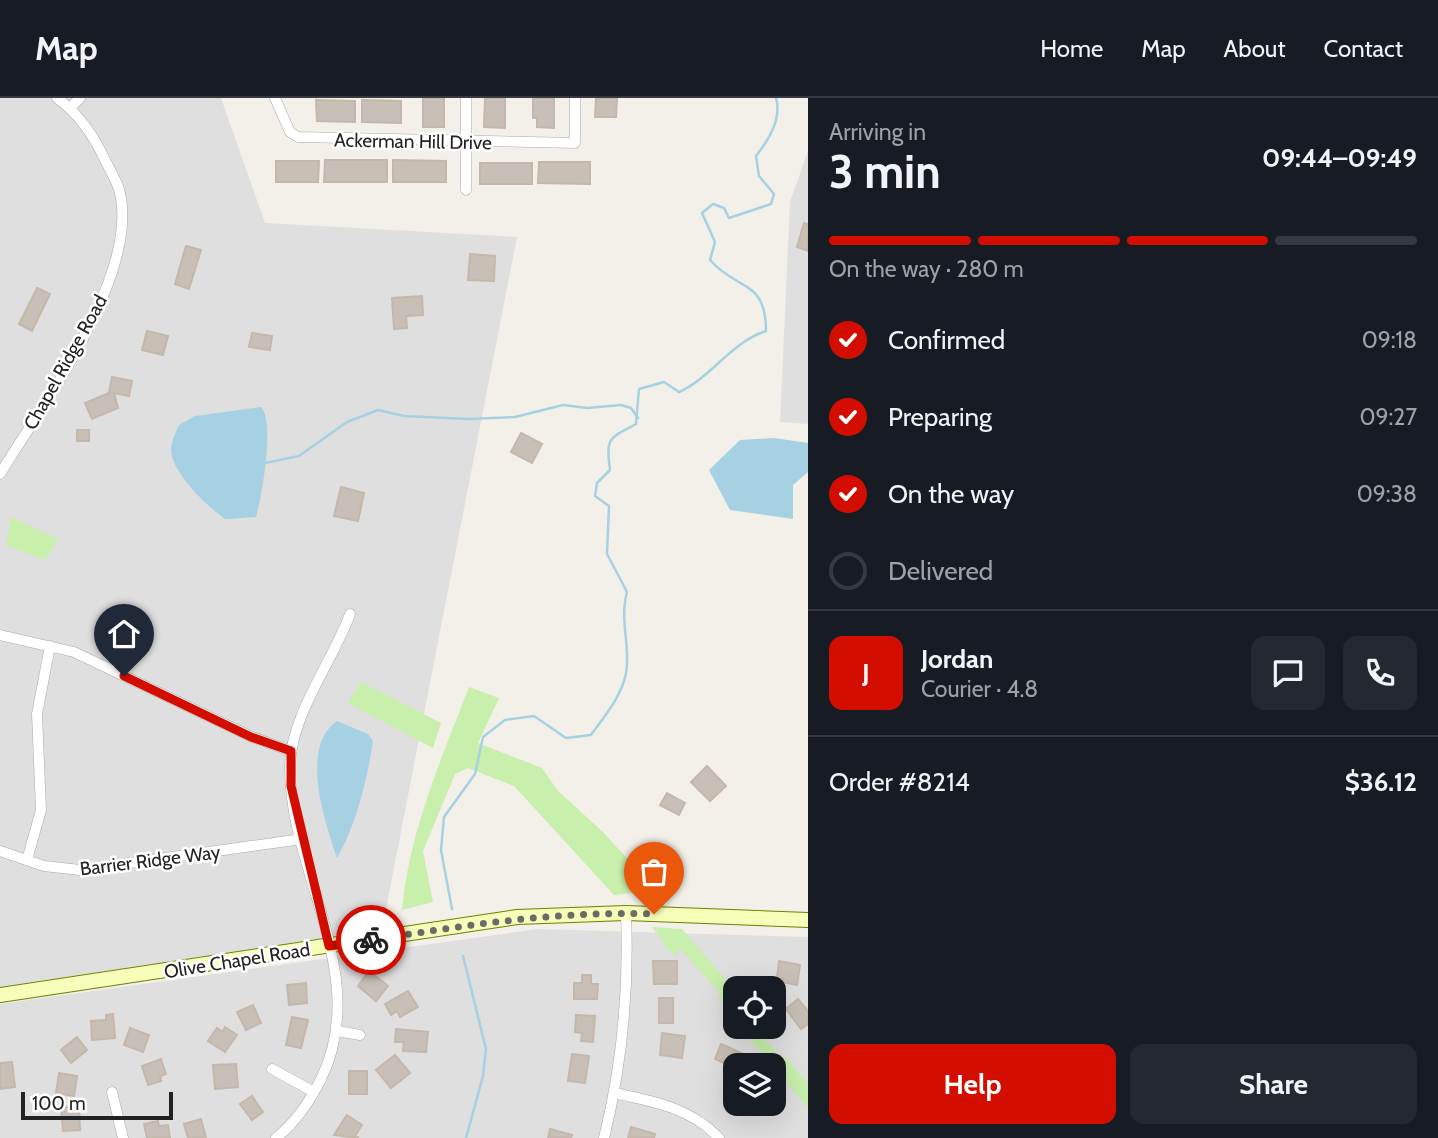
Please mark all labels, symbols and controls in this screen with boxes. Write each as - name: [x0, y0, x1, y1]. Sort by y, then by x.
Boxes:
- text: Map: [35, 28, 98, 68]
- text: Home: [1040, 34, 1103, 63]
- text: Map: [1141, 34, 1186, 63]
- text: About: [1224, 34, 1286, 63]
- text: Contact: [1324, 34, 1403, 63]
- text: Arriving in: [829, 118, 926, 146]
- street label: Ackerman Hill Drive: [334, 129, 492, 154]
- text: 09:44–09:49: [1262, 142, 1417, 174]
- text: 3 min: [829, 144, 941, 200]
- text: On the way · 280 m: [829, 255, 1024, 283]
- street label: Chapel Ridge Road: [19, 291, 112, 434]
- icon: check: [829, 321, 867, 359]
- text: Confirmed: [888, 324, 1005, 356]
- text: 09:18: [1362, 326, 1417, 354]
- icon: check: [829, 398, 867, 436]
- text: Preparing: [888, 401, 992, 433]
- text: 09:27: [1359, 403, 1417, 431]
- icon: check: [829, 475, 867, 513]
- text: On the way: [888, 478, 1014, 510]
- text: 09:38: [1357, 480, 1417, 508]
- text: Delivered: [888, 555, 993, 587]
- pin: [94, 604, 154, 676]
- icon: home: [105, 615, 143, 653]
- button: chat: [1251, 636, 1325, 710]
- button: phone: [1343, 636, 1417, 710]
- text: Jordan: [921, 643, 993, 675]
- text: J: [862, 657, 870, 689]
- text: Courier · 4.8: [921, 675, 1038, 703]
- text: Order #8214: [829, 766, 970, 798]
- text: $36.12: [1345, 766, 1417, 798]
- street label: Barrier Ridge Way: [78, 840, 222, 881]
- pin: [624, 842, 684, 914]
- icon: bag: [635, 853, 673, 891]
- courier: [336, 905, 406, 975]
- icon: bike: [352, 921, 390, 959]
- street label: Olive Chapel Road: [162, 938, 312, 983]
- map controls: [723, 976, 786, 1116]
- button: locate: [723, 976, 786, 1039]
- button: Help: [829, 1044, 1116, 1124]
- button: Share: [1130, 1044, 1417, 1124]
- button: layers: [723, 1053, 786, 1116]
- scale bar: [21, 1089, 173, 1121]
- text: 100 m: [32, 1092, 86, 1115]

